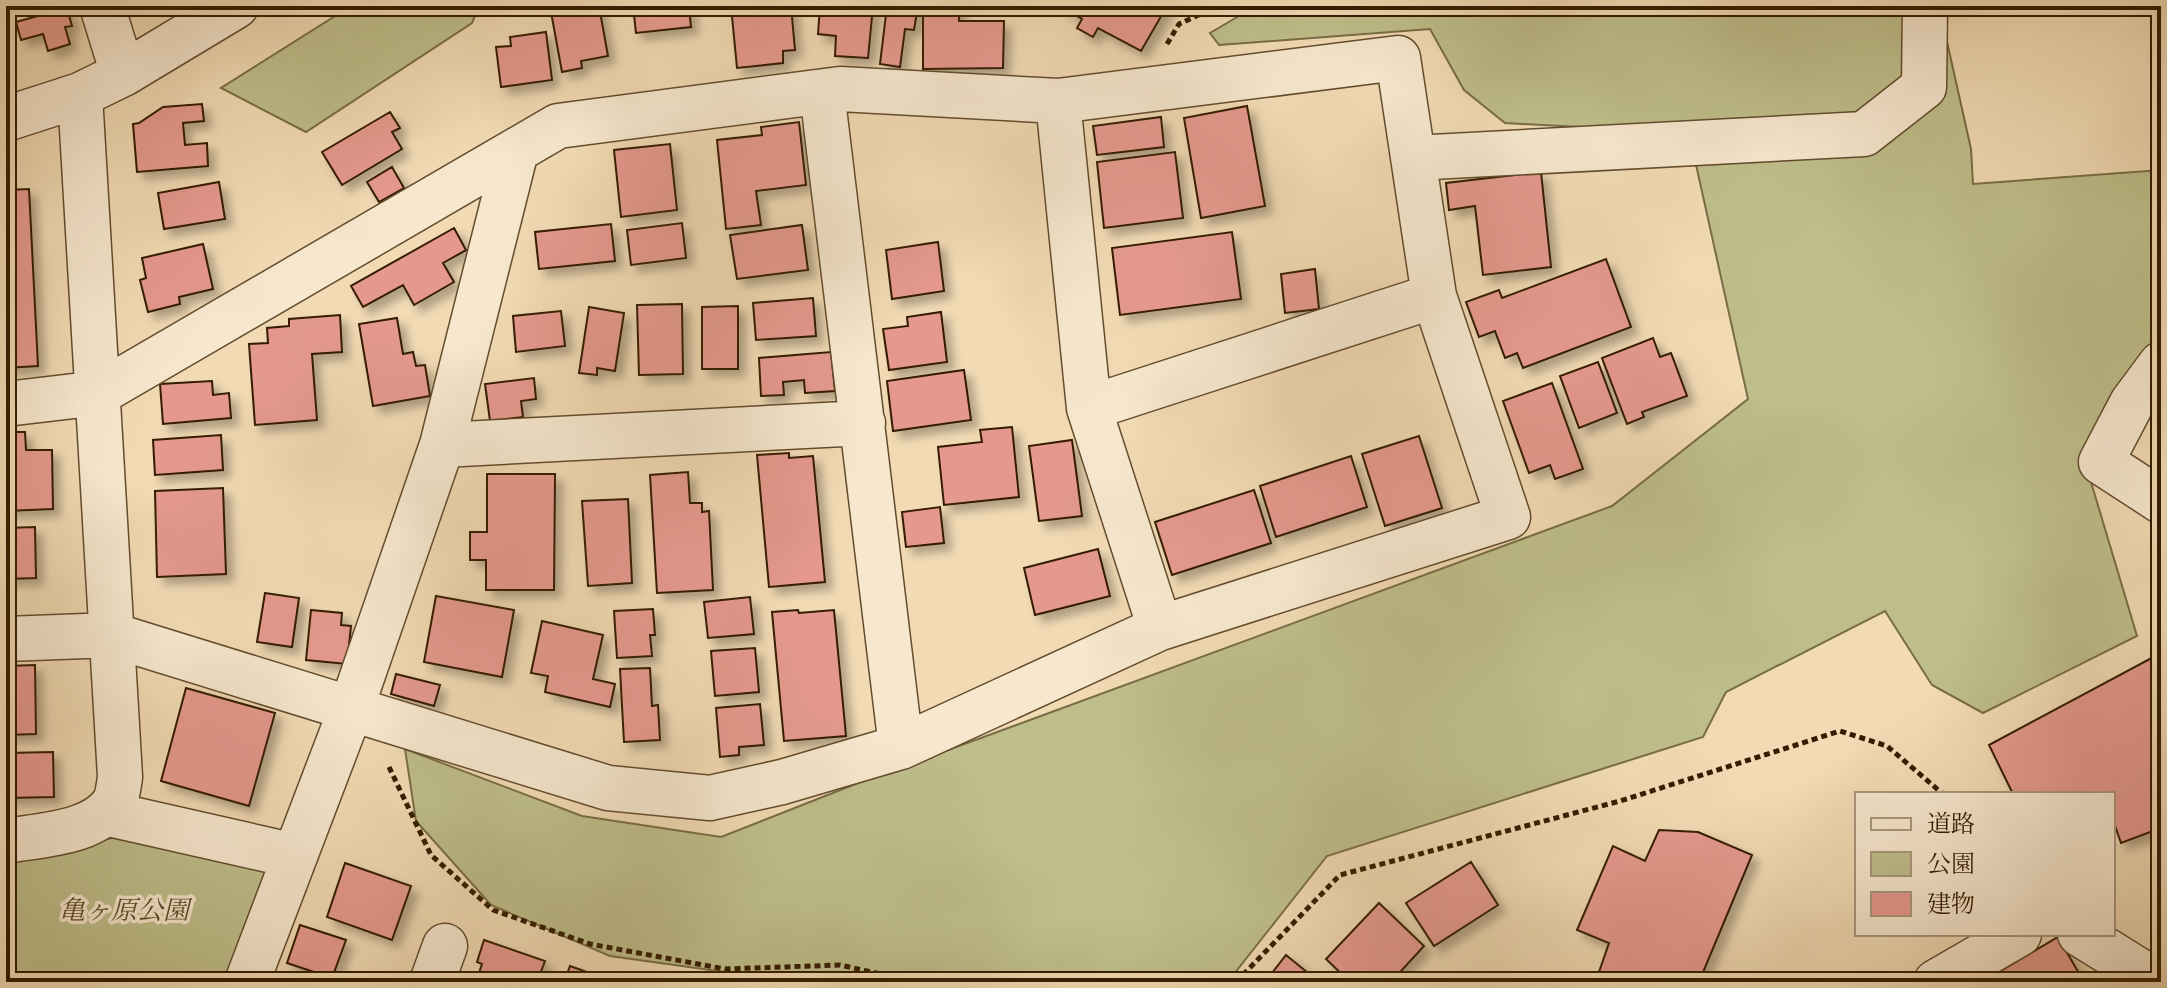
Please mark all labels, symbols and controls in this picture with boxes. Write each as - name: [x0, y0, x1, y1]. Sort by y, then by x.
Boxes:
- legend: [1855, 792, 2115, 936]
- text: 道路: [1927, 806, 1975, 841]
- text: 公園: [1927, 846, 1975, 881]
- text: 建物: [1927, 886, 1975, 921]
- park label: 亀ヶ原公園: [59, 890, 193, 929]

